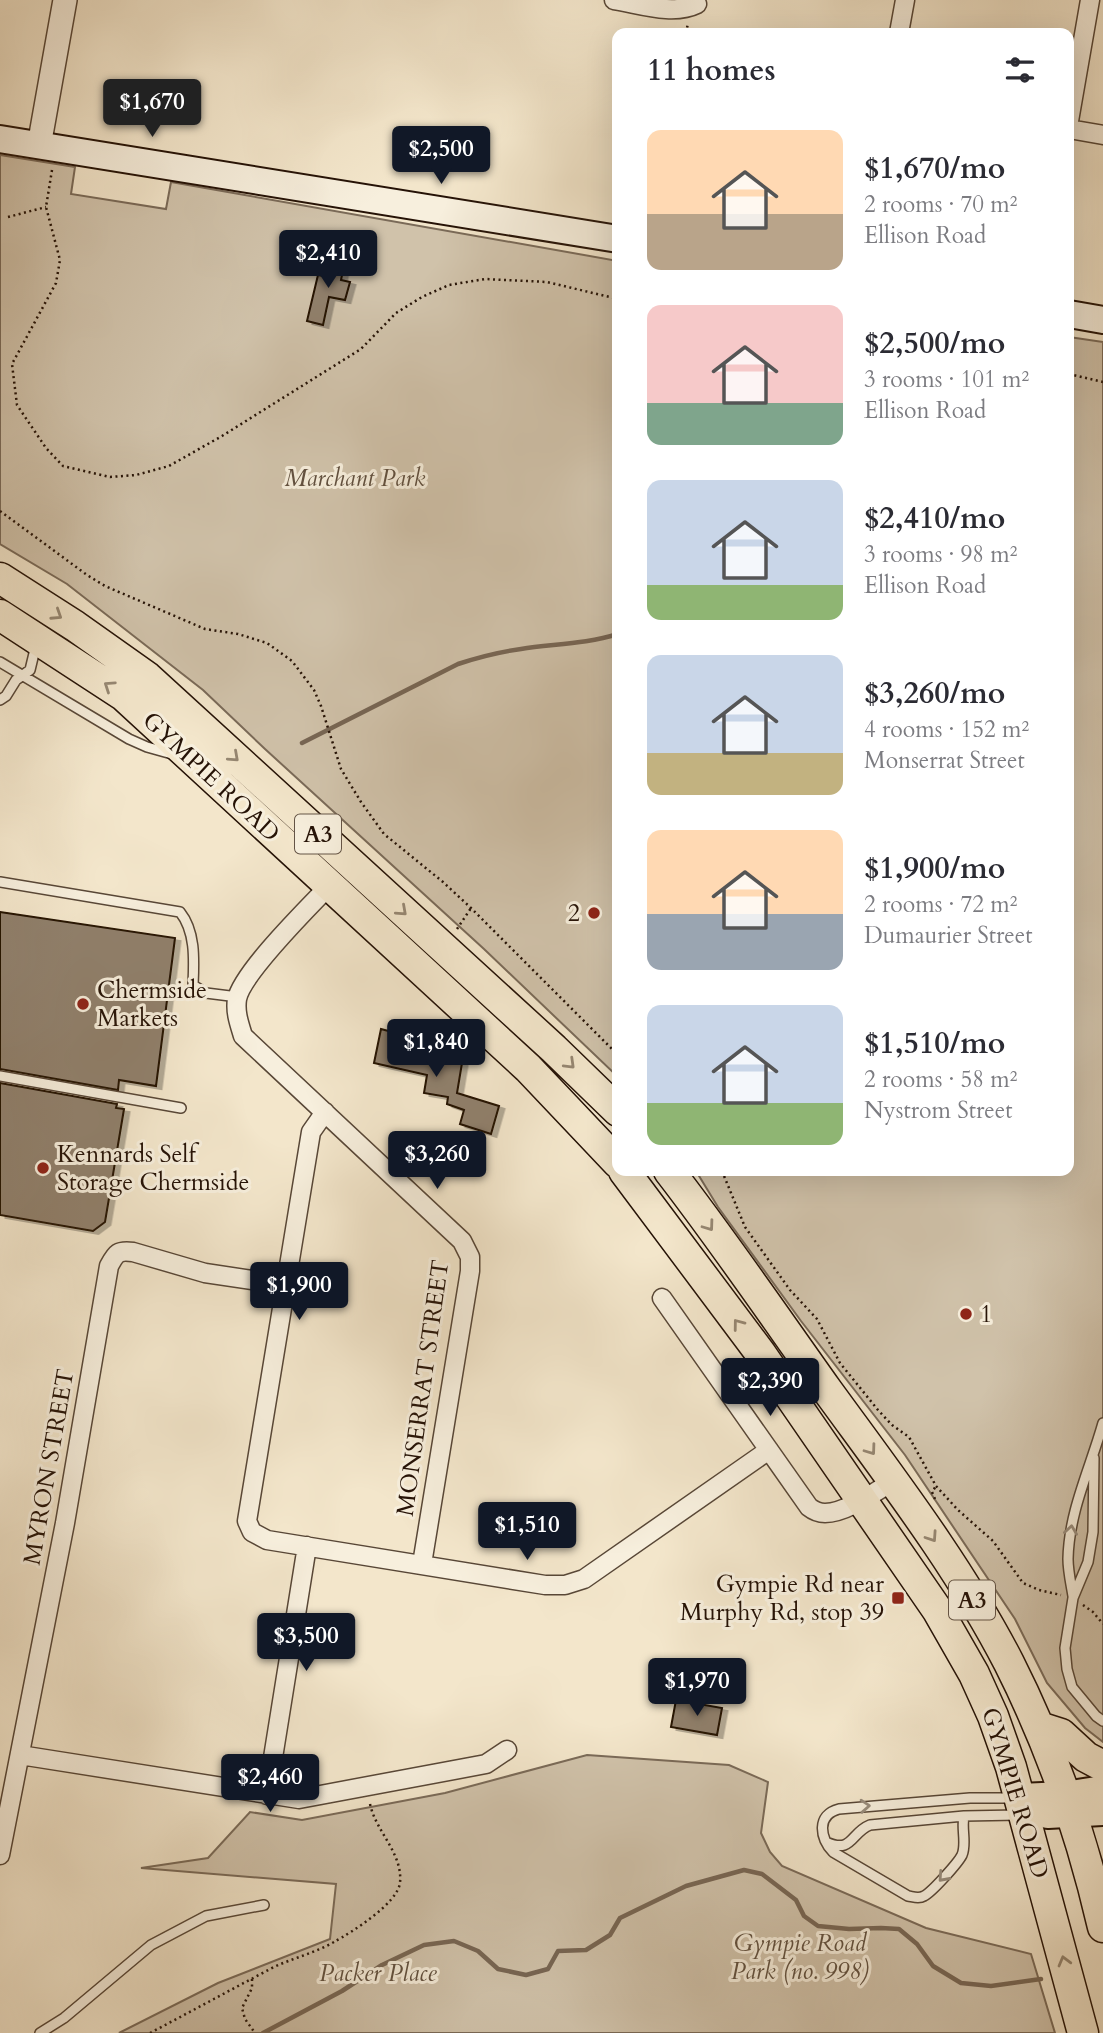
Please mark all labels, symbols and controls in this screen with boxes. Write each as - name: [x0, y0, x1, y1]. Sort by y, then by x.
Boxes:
- text: 11 homes: [647, 50, 776, 91]
- icon: filters: [1001, 51, 1039, 89]
- pin: $1,670: [95, 80, 209, 139]
- text: $1,670: [119, 86, 185, 117]
- pin: $2,500: [384, 127, 498, 186]
- text: $2,500: [408, 133, 474, 164]
- text: $1,670/mo: [864, 148, 1005, 189]
- icon: home: [703, 158, 787, 242]
- text: 2 rooms · 70 m²: [864, 189, 1017, 220]
- text: Ellison Road: [864, 220, 986, 251]
- pin: $2,410: [271, 230, 385, 290]
- text: $2,410: [295, 237, 361, 268]
- text: $2,500/mo: [864, 323, 1005, 364]
- icon: home: [703, 333, 787, 417]
- text: 3 rooms · 101 m²: [864, 364, 1029, 395]
- text: Ellison Road: [864, 395, 986, 426]
- park label: Marchant Park: [285, 462, 426, 495]
- text: $2,410/mo: [864, 498, 1005, 539]
- icon: home: [703, 508, 787, 592]
- text: 3 rooms · 98 m²: [864, 539, 1017, 570]
- text: Ellison Road: [864, 570, 986, 601]
- one-way arrow: [50, 606, 63, 619]
- text: $3,260/mo: [864, 673, 1005, 714]
- one-way arrow: [103, 681, 116, 694]
- icon: home: [703, 683, 787, 767]
- street label: GYMPIE ROAD: [135, 705, 287, 849]
- text: 4 rooms · 152 m²: [864, 714, 1029, 745]
- text: Monserrat Street: [864, 745, 1025, 776]
- one-way arrow: [226, 749, 239, 762]
- road number: A3: [295, 814, 341, 854]
- text: $1,900/mo: [864, 848, 1005, 889]
- icon: home: [703, 858, 787, 942]
- text: 2 rooms · 72 m²: [864, 889, 1017, 920]
- place label: 2: [568, 897, 580, 930]
- one-way arrow: [394, 902, 407, 915]
- marker: 2: [586, 905, 602, 921]
- text: Dumaurier Street: [864, 920, 1033, 951]
- place label: Chermside Markets: [97, 974, 207, 1035]
- marker: Chermside Markets: [75, 996, 91, 1012]
- pin: $1,840: [379, 1020, 493, 1079]
- text: $1,510/mo: [864, 1023, 1005, 1064]
- text: $1,840: [403, 1026, 469, 1057]
- icon: home: [703, 1033, 787, 1117]
- one-way arrow: [561, 1056, 574, 1069]
- text: 2 rooms · 58 m²: [864, 1064, 1017, 1095]
- text: Nystrom Street: [864, 1095, 1013, 1126]
- pin: $3,260: [380, 1132, 494, 1191]
- place label: Kennards Self Storage Chermside: [57, 1138, 249, 1199]
- text: $3,260: [404, 1138, 470, 1169]
- marker: Kennards Self Storage Chermside: [35, 1160, 51, 1176]
- one-way arrow: [701, 1218, 713, 1231]
- street label: MONSERRAT STREET: [389, 1258, 457, 1518]
- pin: $1,900: [242, 1262, 356, 1322]
- text: $1,900: [266, 1269, 332, 1300]
- place label: 1: [980, 1298, 992, 1331]
- marker: 1: [958, 1306, 974, 1322]
- one-way arrow: [733, 1319, 746, 1331]
- pin: $2,390: [713, 1358, 827, 1418]
- text: $2,390: [737, 1365, 803, 1396]
- street label: MYRON STREET: [16, 1367, 82, 1567]
- one-way arrow: [863, 1442, 875, 1455]
- pin: $1,510: [470, 1502, 584, 1562]
- text: $1,510: [494, 1509, 560, 1540]
- one-way arrow: [1064, 1525, 1079, 1536]
- one-way arrow: [924, 1529, 936, 1542]
- place label: Gympie Rd near Murphy Rd, stop 39: [680, 1568, 884, 1629]
- road number: A3: [949, 1581, 995, 1620]
- marker: Gympie Rd near Murphy Rd, stop 39: [890, 1590, 906, 1606]
- pin: $3,500: [249, 1614, 363, 1673]
- text: $3,500: [273, 1620, 339, 1651]
- pin: $1,970: [640, 1658, 754, 1718]
- text: $1,970: [664, 1665, 730, 1696]
- street label: GYMPIE ROAD: [973, 1703, 1057, 1883]
- pin: $2,460: [213, 1755, 327, 1814]
- text: $2,460: [237, 1761, 303, 1792]
- one-way arrow: [860, 1799, 871, 1814]
- one-way arrow: [938, 1869, 951, 1882]
- park label: Gympie Road Park (no. 998): [731, 1927, 869, 1988]
- one-way arrow: [1058, 1955, 1072, 1967]
- park label: Packer Place: [319, 1957, 437, 1990]

